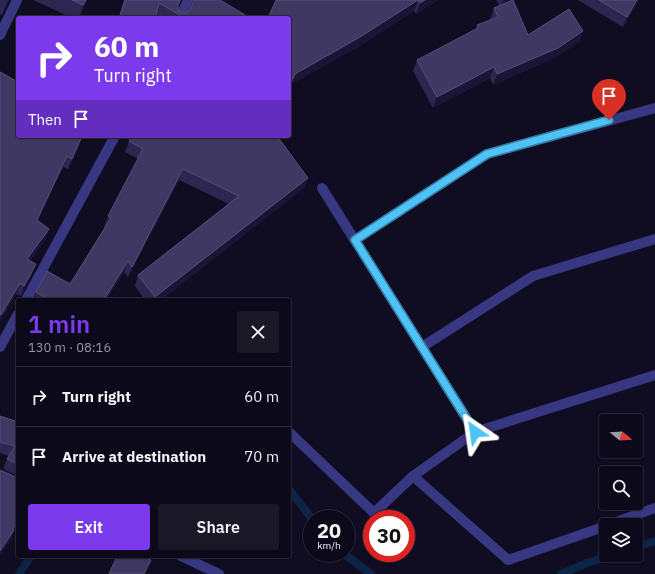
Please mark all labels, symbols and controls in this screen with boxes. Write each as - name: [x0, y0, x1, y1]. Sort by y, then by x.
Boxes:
- text: 60 m: [94, 28, 159, 65]
- icon: right: [28, 32, 80, 84]
- text: Turn right: [94, 64, 172, 87]
- pin: [592, 79, 626, 120]
- icon: arrive: [598, 85, 620, 107]
- icon: arrive: [70, 108, 92, 130]
- text: Then: [28, 110, 62, 129]
- text: 1 min: [28, 308, 90, 340]
- button: close: [237, 311, 279, 353]
- text: 130 m · 08:16: [28, 339, 111, 356]
- icon: right: [28, 386, 50, 408]
- text: Turn right: [62, 387, 131, 406]
- text: 60 m: [244, 387, 279, 406]
- position arrow: [454, 411, 496, 453]
- north arrow: [599, 414, 643, 458]
- map controls: [599, 414, 643, 562]
- icon: arrive: [28, 446, 50, 468]
- text: Arrive at destination: [62, 447, 206, 466]
- text: 70 m: [244, 447, 279, 466]
- button: search: [599, 466, 643, 510]
- button: Exit: [28, 504, 150, 550]
- button: Share: [158, 504, 279, 550]
- speed limit sign: 30: [363, 510, 415, 562]
- text: 20: [317, 517, 341, 544]
- button: layers: [599, 518, 643, 562]
- text: km/h: [317, 539, 341, 552]

